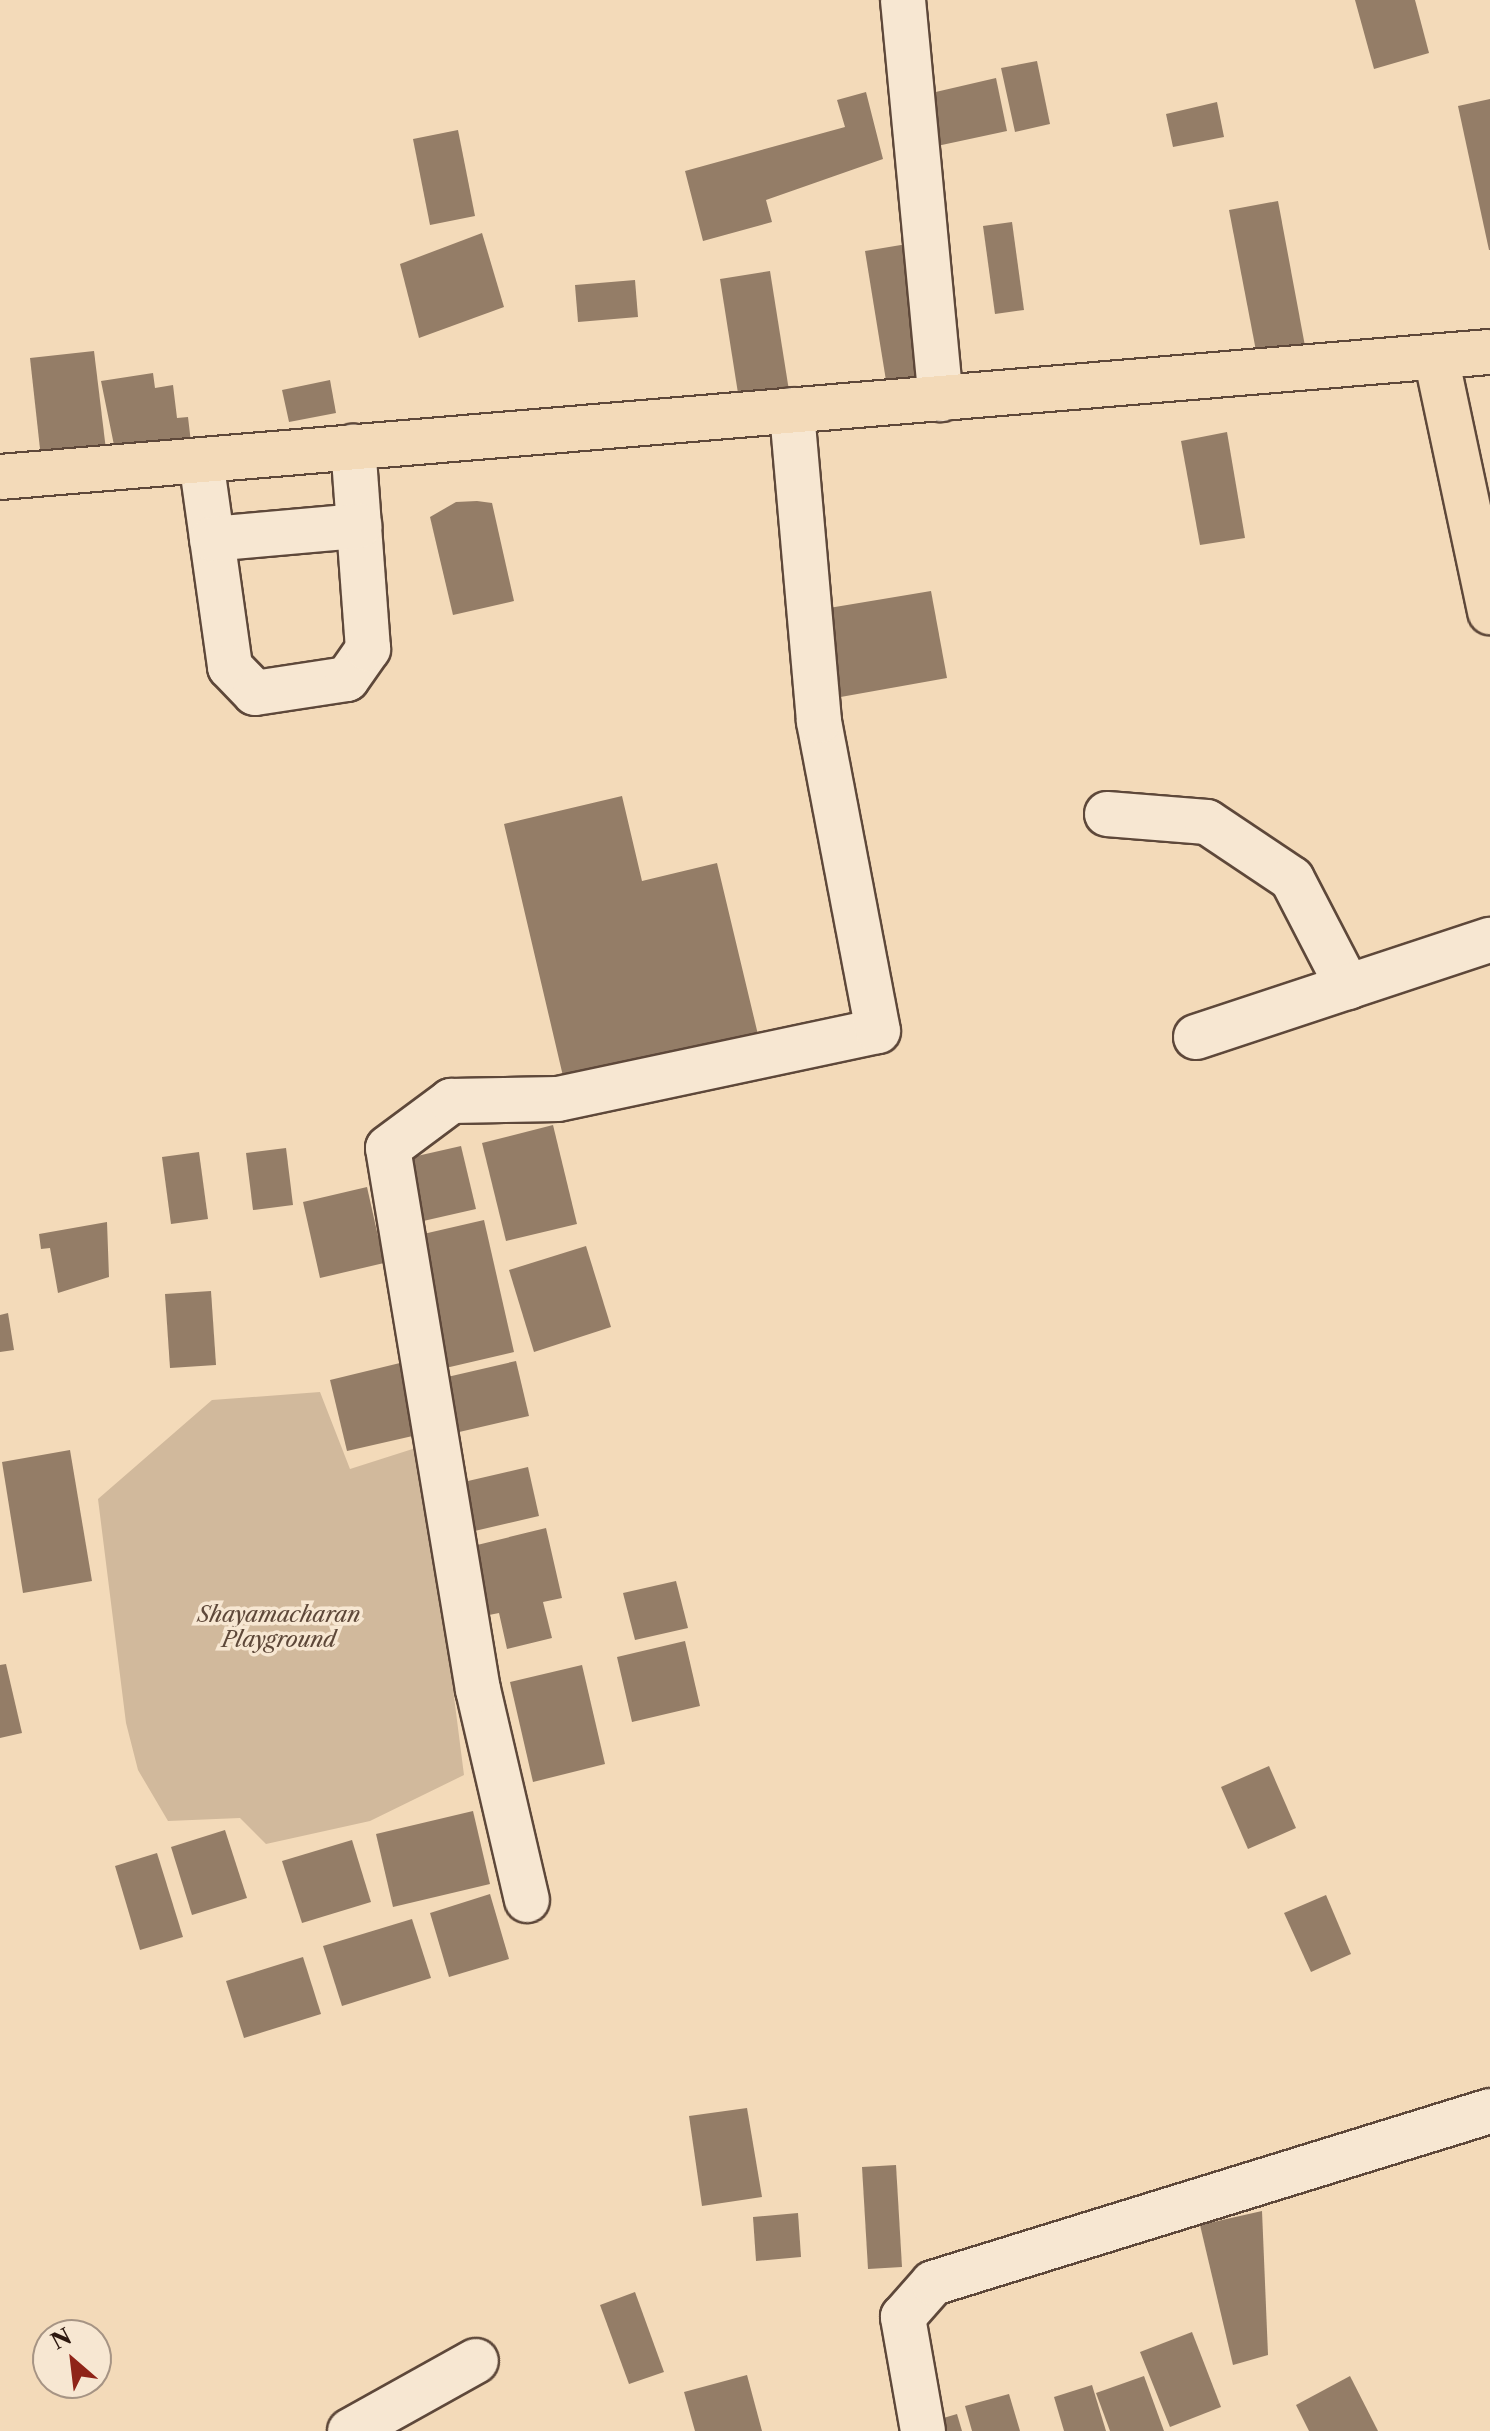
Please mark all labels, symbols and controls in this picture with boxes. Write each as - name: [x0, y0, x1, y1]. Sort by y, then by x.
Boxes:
- park label: Shayamacharan Playground: [197, 1601, 361, 1652]
- north arrow: [32, 2319, 112, 2399]
- text: N: [47, 2323, 76, 2356]

